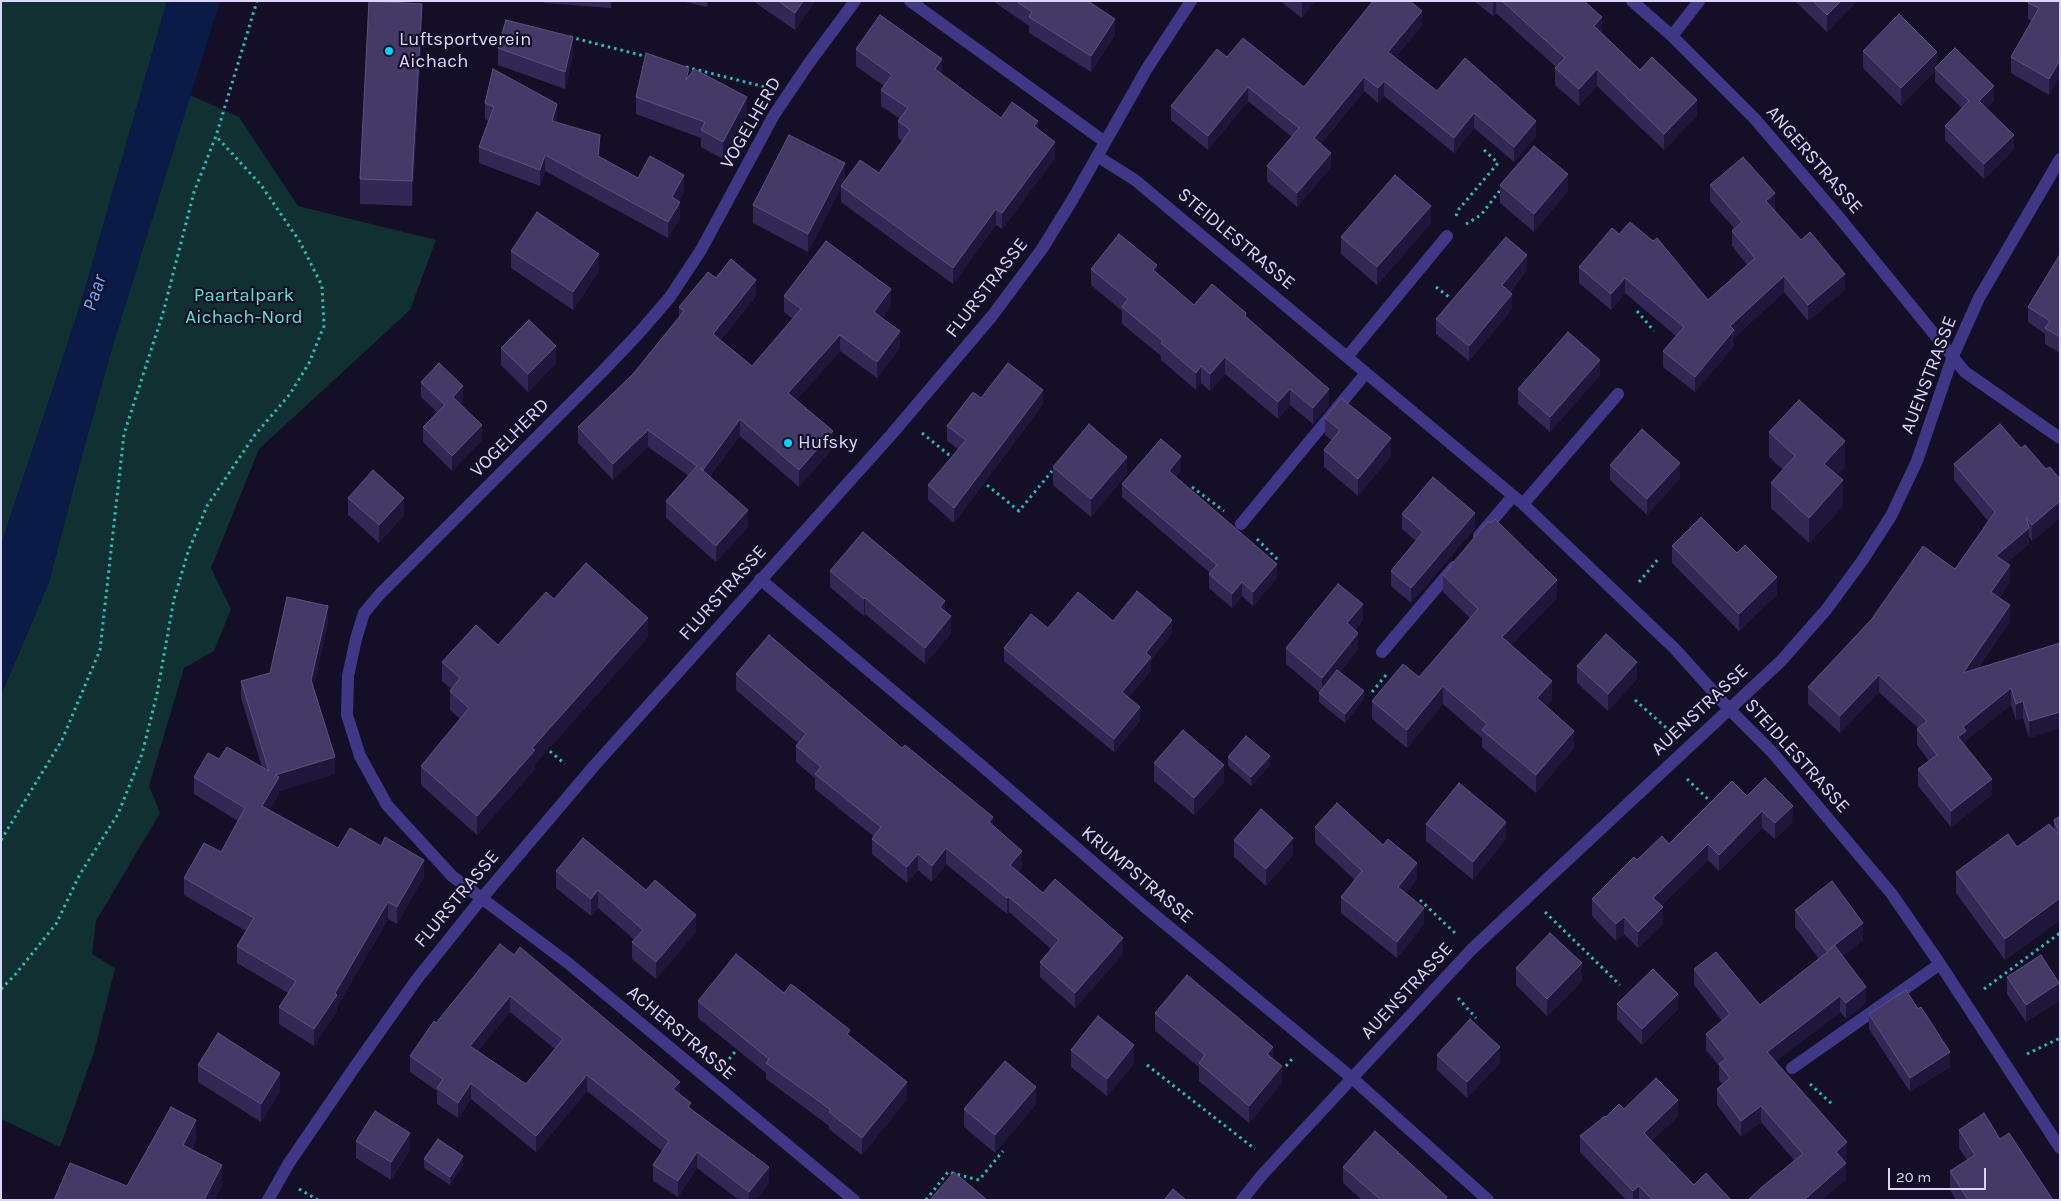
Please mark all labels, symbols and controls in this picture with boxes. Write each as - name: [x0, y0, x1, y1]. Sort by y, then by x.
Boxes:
- place label: Luftsportverein Aichach: [399, 29, 532, 73]
- marker: Luftsportverein Aichach: [383, 45, 395, 57]
- street label: VOGELHERD: [716, 73, 786, 173]
- street label: ANGERSTRASSE: [1761, 101, 1867, 219]
- street label: STEIDLESTRASSE: [1173, 183, 1299, 295]
- street label: FLURSTRASSE: [941, 234, 1033, 342]
- water label: Paar: [78, 272, 112, 314]
- park label: Paartalpark Aichach-Nord: [185, 285, 303, 329]
- street label: AUENSTRASSE: [1896, 313, 1962, 437]
- street label: VOGELHERD: [466, 394, 554, 482]
- place label: Hufsky: [798, 432, 857, 454]
- marker: Hufsky: [782, 437, 794, 449]
- street label: FLURSTRASSE: [674, 541, 772, 645]
- street label: AUENSTRASSE: [1647, 659, 1753, 761]
- street label: STEIDLESTRASSE: [1740, 694, 1854, 818]
- street label: KRUMPSTRASSE: [1076, 821, 1198, 929]
- street label: FLURSTRASSE: [410, 846, 504, 952]
- street label: AUENSTRASSE: [1356, 938, 1458, 1044]
- street label: ACHERSTRASSE: [622, 981, 740, 1085]
- scale bar: [1891, 1158, 1988, 1190]
- text: 20 m: [1896, 1168, 1931, 1186]

